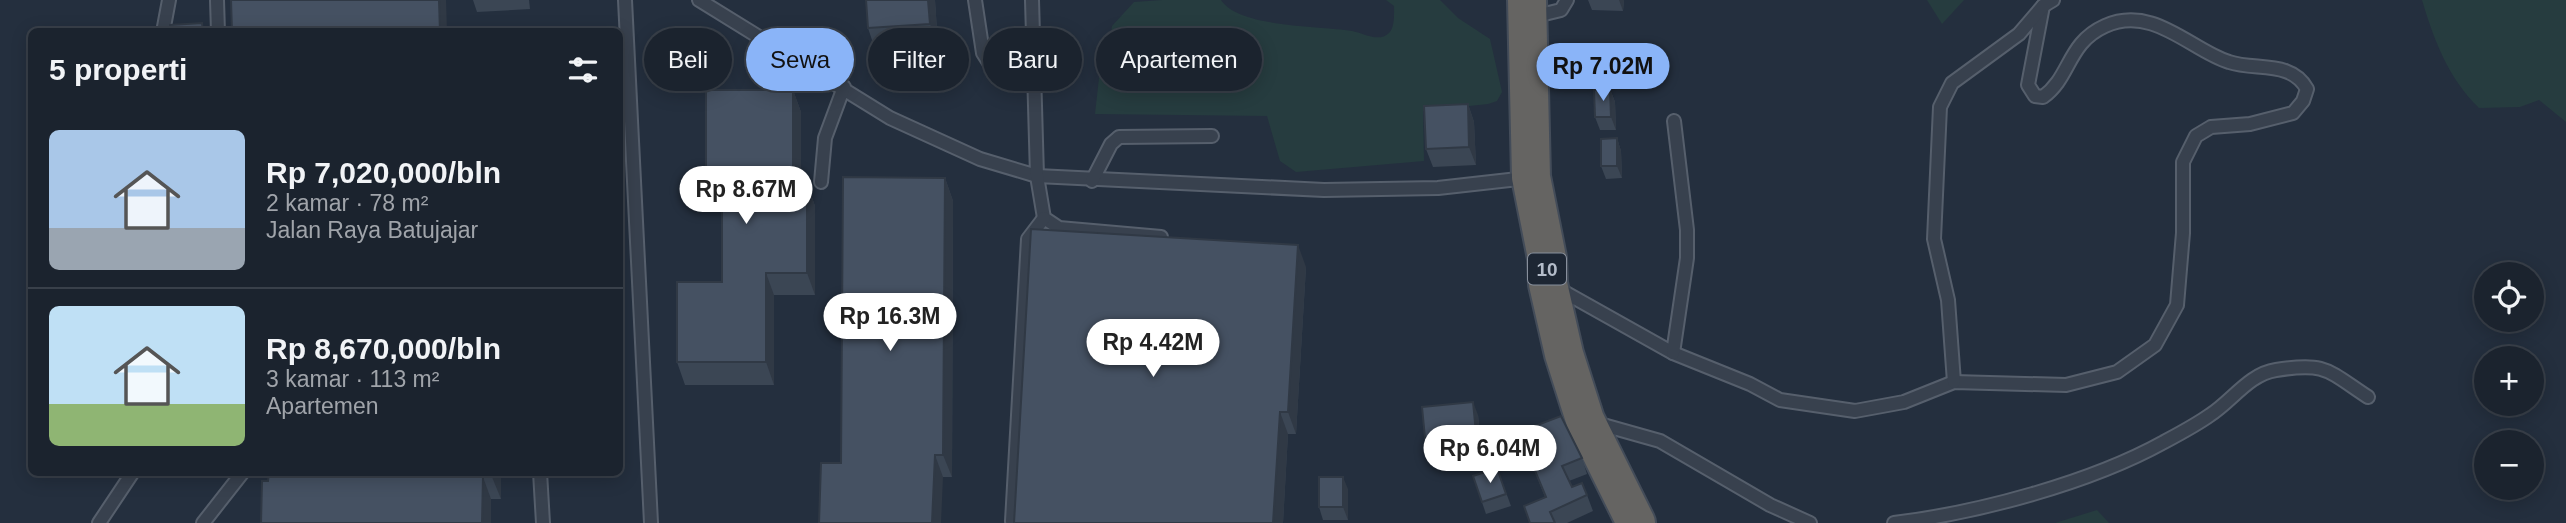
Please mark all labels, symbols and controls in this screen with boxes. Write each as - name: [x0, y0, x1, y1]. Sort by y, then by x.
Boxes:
- chip: Beli: [644, 28, 732, 91]
- chip: Sewa: [746, 28, 854, 91]
- chip: Filter: [868, 28, 969, 91]
- chip: Baru: [983, 28, 1082, 91]
- chip: Apartemen: [1096, 28, 1262, 91]
- pin: Rp 7.02M: [1531, 43, 1675, 103]
- icon: filters: [564, 51, 602, 89]
- text: 5 properti: [49, 53, 187, 86]
- text: Rp 7.02M: [1553, 53, 1653, 79]
- text: Rp 7,020,000/bln: [266, 156, 501, 189]
- icon: home: [105, 158, 189, 242]
- pin: Rp 8.67M: [674, 166, 818, 226]
- text: Rp 8.67M: [696, 176, 796, 202]
- text: 2 kamar · 78 m²: [266, 190, 428, 216]
- text: Jalan Raya Batujajar: [266, 217, 478, 243]
- road number: 10: [1528, 254, 1566, 284]
- map controls: [2474, 262, 2544, 500]
- button: locate: [2474, 262, 2544, 332]
- pin: Rp 16.3M: [818, 294, 962, 353]
- text: Rp 16.3M: [840, 303, 940, 329]
- pin: Rp 4.42M: [1081, 320, 1225, 379]
- text: Rp 4.42M: [1103, 329, 1203, 355]
- text: Rp 8,670,000/bln: [266, 332, 501, 365]
- icon: home: [105, 334, 189, 418]
- button: +: [2474, 346, 2544, 416]
- text: 3 kamar · 113 m²: [266, 366, 439, 392]
- text: Apartemen: [266, 393, 379, 419]
- pin: Rp 6.04M: [1418, 426, 1562, 485]
- button: −: [2474, 430, 2544, 500]
- text: Rp 6.04M: [1440, 435, 1540, 461]

